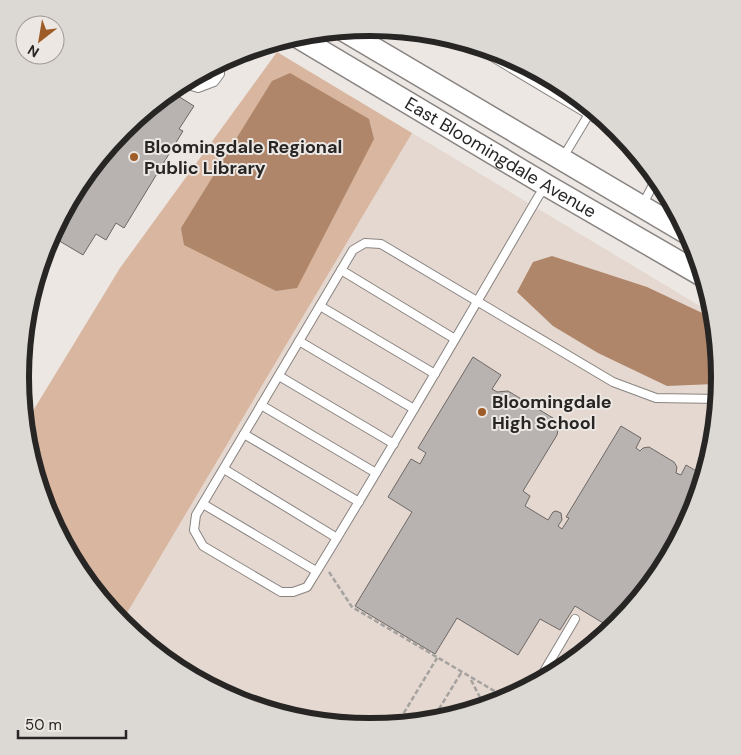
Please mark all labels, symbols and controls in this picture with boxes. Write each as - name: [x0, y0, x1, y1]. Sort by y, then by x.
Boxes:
- north arrow: [15, 15, 65, 65]
- text: N: [24, 41, 42, 61]
- street label: East Bloomingdale Avenue: [400, 92, 601, 224]
- place label: Bloomingdale Regional Public Library: [144, 135, 342, 180]
- marker: Bloomingdale Regional Public Library: [128, 151, 140, 163]
- place label: Bloomingdale High School: [492, 390, 612, 435]
- marker: Bloomingdale High School: [476, 406, 488, 418]
- scale bar: [18, 708, 125, 740]
- text: 50 m: [25, 715, 62, 735]

